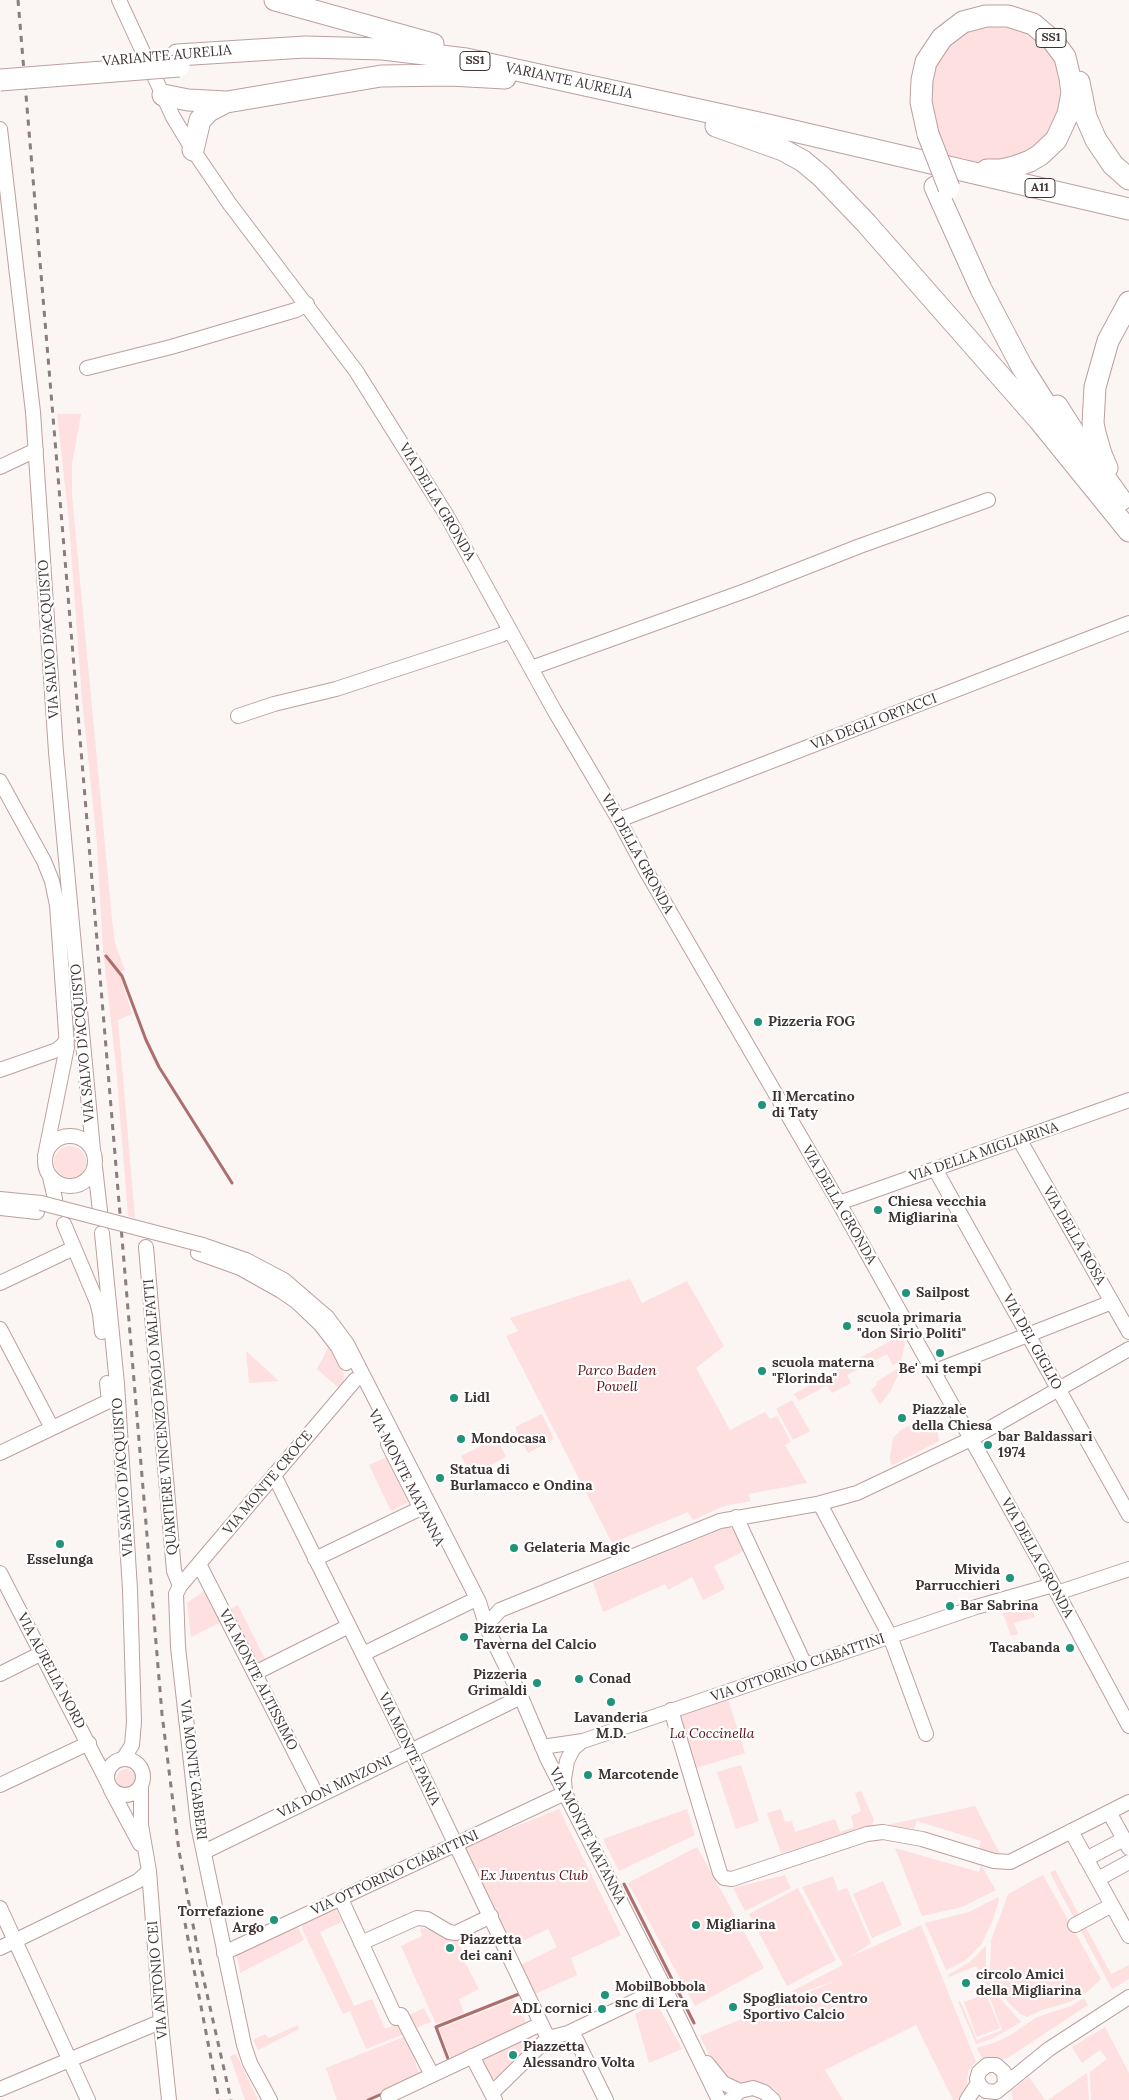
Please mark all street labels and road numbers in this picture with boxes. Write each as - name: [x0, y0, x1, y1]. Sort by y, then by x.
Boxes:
- road number: SS1: [1036, 28, 1066, 48]
- street label: VARIANTE AURELIA: [102, 42, 232, 70]
- road number: SS1: [460, 51, 490, 70]
- street label: VARIANTE AURELIA: [504, 59, 634, 103]
- road number: A11: [1025, 178, 1055, 198]
- street label: VIA DELLA GRONDA: [395, 440, 479, 564]
- street label: VIA SALVO D'ACQUISTO: [35, 559, 63, 719]
- street label: VIA DEGLI ORTACCI: [809, 690, 939, 754]
- street label: VIA DELLA GRONDA: [597, 791, 677, 917]
- street label: VIA SALVO D'ACQUISTO: [68, 963, 98, 1123]
- street label: VIA DELLA MIGLIARINA: [907, 1119, 1061, 1185]
- street label: VIA DELLA GRONDA: [798, 1143, 880, 1267]
- street label: VIA DELLA ROSA: [1039, 1184, 1109, 1288]
- street label: QUARTIERE VINCENZO PAOLO MALFATTI: [141, 1278, 181, 1556]
- street label: VIA DEL GIGLIO: [999, 1291, 1065, 1393]
- street label: VIA SALVO D'ACQUISTO: [109, 1397, 137, 1557]
- street label: VIA MONTE MATANNA: [364, 1407, 448, 1549]
- street label: VIA MONTE CROCE: [220, 1428, 316, 1538]
- street label: VIA DELLA GRONDA: [997, 1495, 1077, 1621]
- street label: VIA MONTE ALTISSIMO: [215, 1607, 301, 1753]
- street label: VIA AURELIA NORD: [13, 1610, 89, 1732]
- street label: VIA OTTORINO CIABATTINI: [709, 1630, 887, 1706]
- street label: VIA MONTE PANIA: [374, 1690, 444, 1808]
- street label: VIA MONTE GABBERI: [176, 1699, 210, 1841]
- street label: VIA DON MINZONI: [275, 1752, 395, 1822]
- street label: VIA MONTE MATANNA: [545, 1765, 629, 1907]
- street label: VIA OTTORINO CIABATTINI: [309, 1827, 481, 1919]
- street label: VIA ANTONIO CEI: [144, 1920, 172, 2040]

